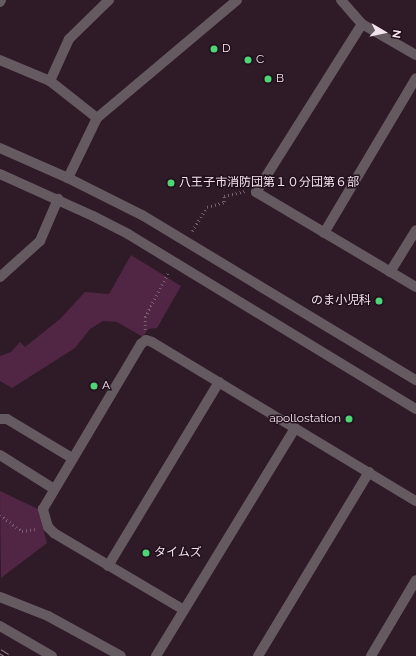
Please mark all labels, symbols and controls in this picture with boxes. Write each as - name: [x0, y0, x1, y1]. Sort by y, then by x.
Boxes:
- north arrow: [364, 12, 404, 52]
- text: N: [389, 29, 403, 39]
- place label: D: [222, 42, 231, 56]
- marker: D: [209, 44, 219, 54]
- place label: C: [256, 53, 264, 67]
- marker: C: [243, 55, 253, 65]
- place label: B: [276, 72, 284, 86]
- marker: B: [263, 74, 273, 84]
- place label: 八王子市消防団第１０分団第６部: [179, 176, 359, 190]
- marker: 八王子市消防団第１０分団第６部: [166, 178, 176, 188]
- place label: のま小児科: [311, 294, 371, 308]
- marker: のま小児科: [374, 296, 384, 306]
- place label: A: [102, 379, 110, 393]
- marker: A: [89, 381, 99, 391]
- place label: apollostation: [269, 412, 341, 426]
- marker: apollostation: [344, 414, 354, 424]
- place label: タイムズ: [154, 546, 202, 560]
- marker: タイムズ: [141, 548, 151, 558]

